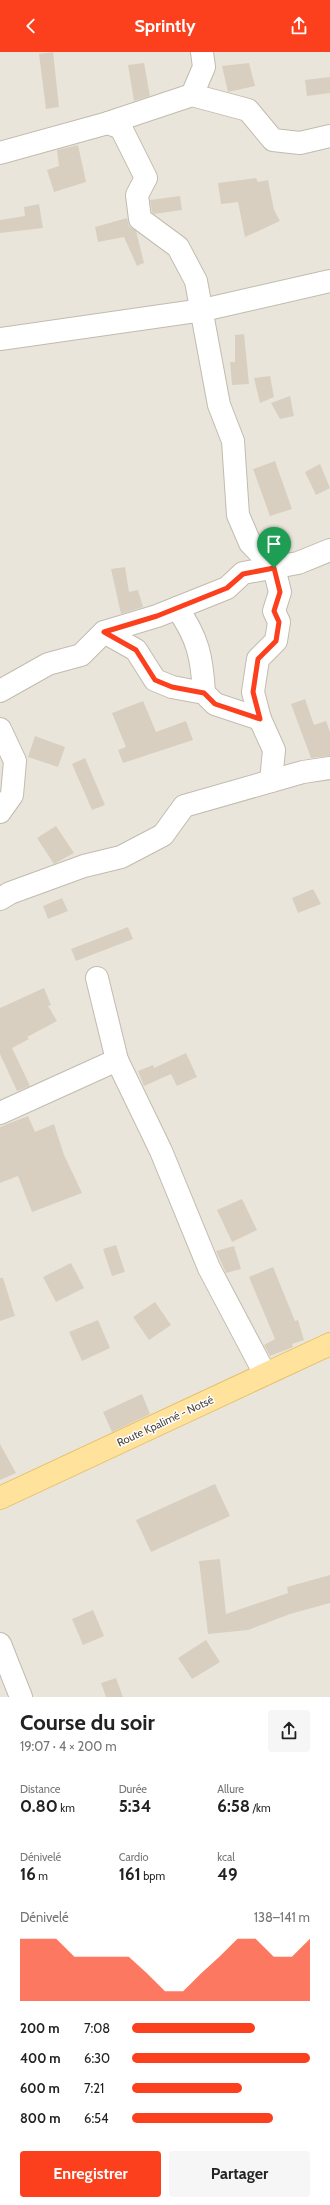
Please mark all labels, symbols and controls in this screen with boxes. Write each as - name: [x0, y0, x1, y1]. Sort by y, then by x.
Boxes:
- icon: back: [20, 15, 42, 37]
- text: Sprintly: [134, 15, 196, 37]
- icon: share: [288, 15, 310, 37]
- pin: [257, 527, 291, 568]
- icon: arrive: [263, 533, 285, 555]
- street label: Route Kpalimé - Notsé: [114, 1392, 216, 1450]
- text: Course du soir: [20, 1709, 155, 1736]
- button: share: [268, 1710, 310, 1752]
- text: 19:07 · 4 × 200 m: [20, 1738, 117, 1754]
- text: Distance: [20, 1782, 61, 1796]
- text: Durée: [119, 1782, 147, 1796]
- text: Allure: [217, 1782, 244, 1796]
- text: 0.80: [20, 1796, 58, 1816]
- text: 5:34: [119, 1796, 151, 1816]
- text: 6:58: [217, 1796, 250, 1816]
- text: km: [58, 1801, 75, 1815]
- text: /km: [250, 1801, 271, 1815]
- text: Dénivelé: [20, 1850, 61, 1864]
- text: Cardio: [119, 1850, 149, 1864]
- text: kcal: [217, 1850, 235, 1864]
- text: 16: [20, 1864, 36, 1884]
- text: 161: [119, 1864, 141, 1884]
- text: 49: [217, 1864, 237, 1884]
- text: m: [36, 1869, 48, 1883]
- text: bpm: [141, 1869, 165, 1883]
- text: Dénivelé: [20, 1909, 69, 1925]
- text: 138–141 m: [254, 1909, 310, 1925]
- text: 200 m: [20, 2020, 59, 2036]
- text: 7:08: [84, 2020, 110, 2036]
- text: 400 m: [20, 2050, 61, 2066]
- text: 6:30: [84, 2050, 110, 2066]
- text: 600 m: [20, 2080, 60, 2096]
- text: 7:21: [84, 2080, 104, 2096]
- text: 800 m: [20, 2110, 60, 2126]
- text: 6:54: [84, 2110, 109, 2126]
- button: Enregistrer: [20, 2151, 161, 2197]
- button: Partager: [169, 2151, 310, 2197]

